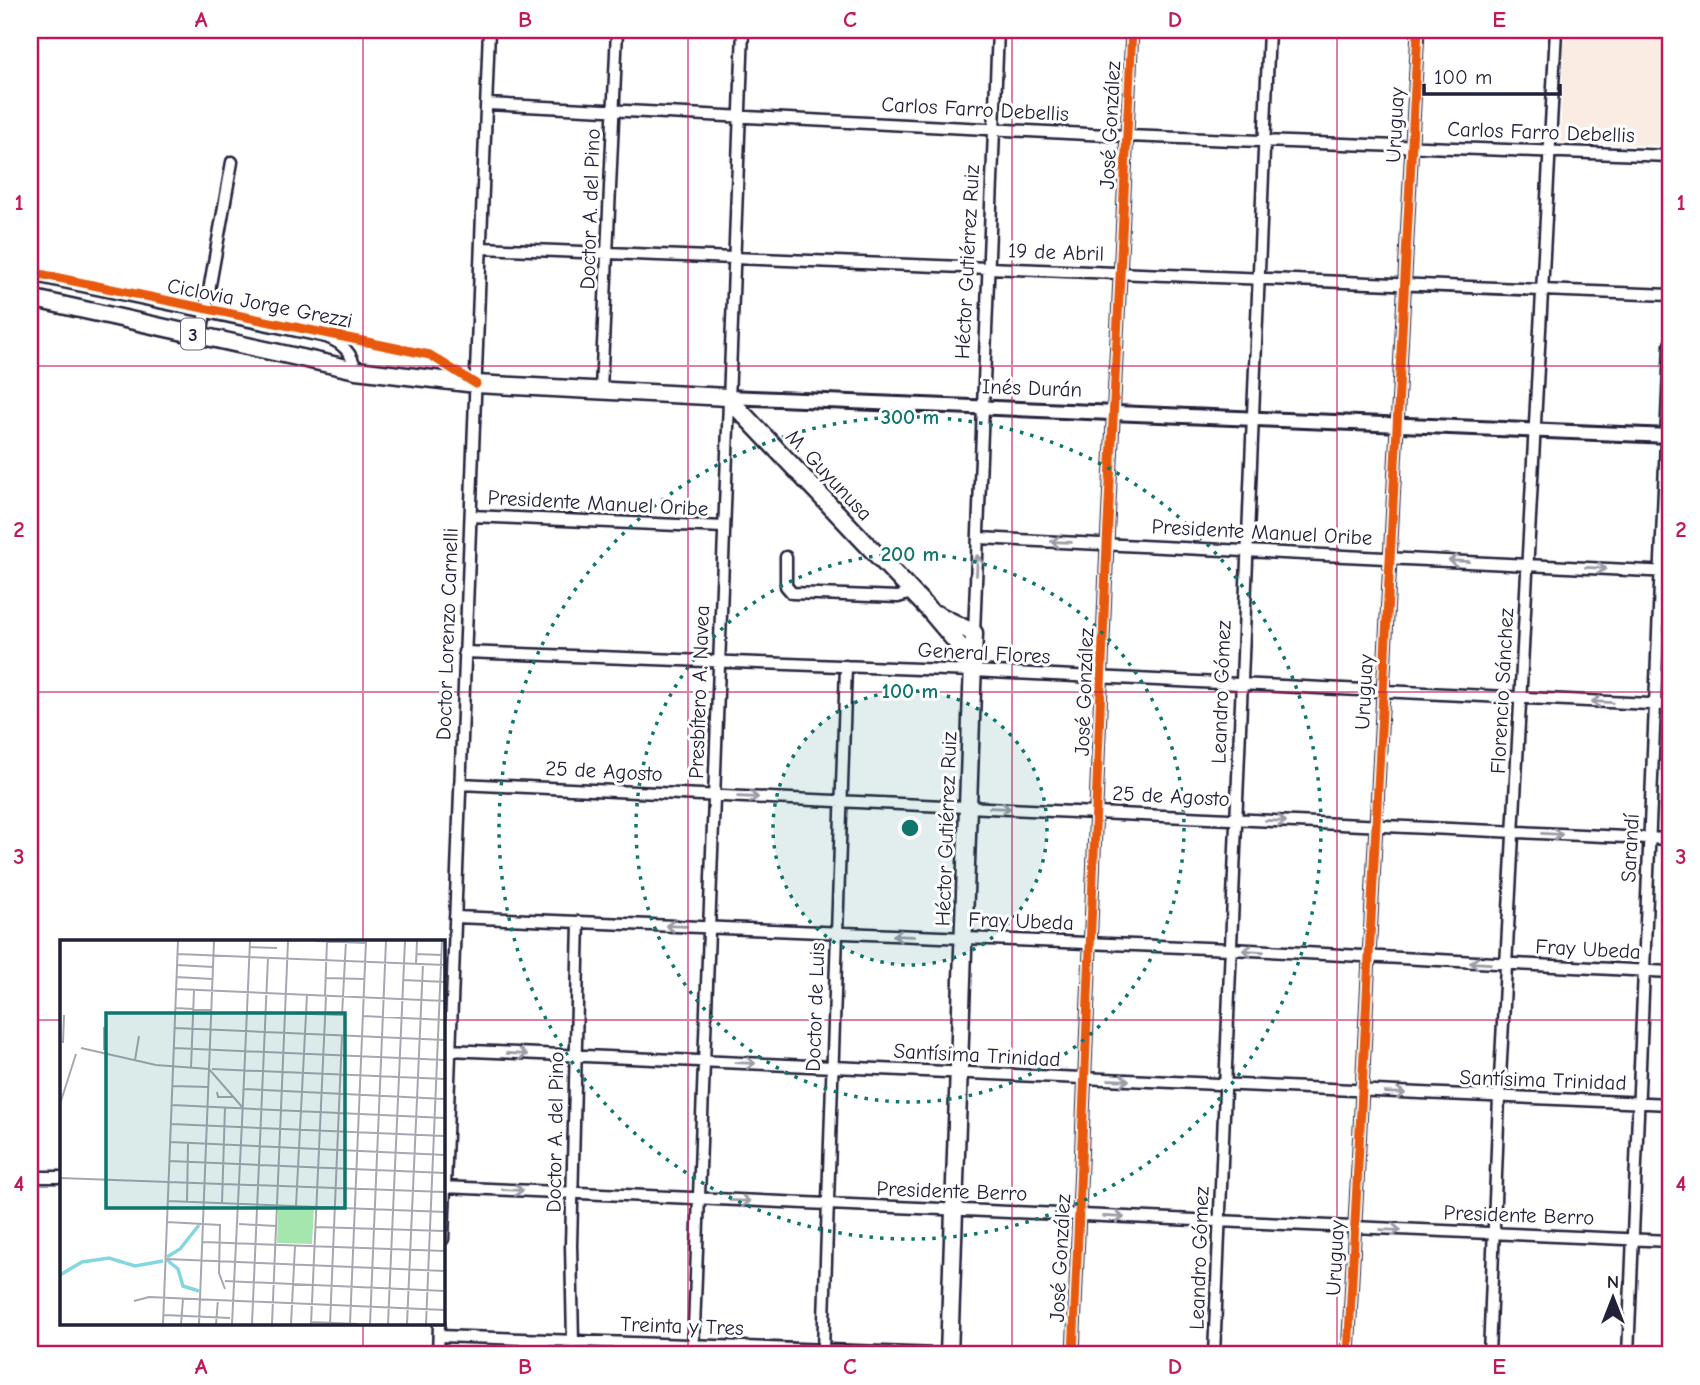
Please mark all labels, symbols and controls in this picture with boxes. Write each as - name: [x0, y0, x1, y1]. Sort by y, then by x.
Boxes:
- text: A: [195, 6, 208, 33]
- text: B: [518, 6, 532, 33]
- text: C: [843, 6, 857, 33]
- text: D: [1168, 6, 1182, 33]
- text: E: [1492, 6, 1506, 33]
- scale bar: [1424, 52, 1560, 96]
- street label: José González: [1095, 60, 1125, 190]
- text: 100 m: [1434, 65, 1492, 89]
- street label: Uruguay: [1381, 86, 1409, 163]
- street label: Carlos Farro Debellis: [881, 92, 1069, 126]
- street label: Carlos Farro Debellis: [1447, 117, 1635, 147]
- street label: Doctor A. del Pino: [575, 128, 605, 290]
- street label: Héctor Gutiérrez Ruiz: [950, 164, 984, 360]
- text: 1: [14, 189, 24, 216]
- text: 1: [1676, 189, 1686, 216]
- street label: 19 de Abril: [1007, 238, 1105, 266]
- street label: Ciclovia Jorge Grezzi: [165, 273, 355, 333]
- road number: 3: [181, 318, 205, 350]
- street label: Inés Durán: [982, 374, 1082, 402]
- text: 300 m: [881, 405, 939, 429]
- street label: M. Guyunusa: [781, 425, 877, 525]
- street label: Presidente Manuel Oribe: [487, 485, 709, 521]
- street label: Presidente Manuel Oribe: [1151, 514, 1373, 550]
- text: 2: [13, 516, 25, 543]
- text: 2: [1675, 516, 1687, 543]
- street label: Doctor Lorenzo Carnelli: [431, 527, 463, 741]
- one-way arrow: [1050, 535, 1073, 548]
- text: 200 m: [881, 542, 939, 566]
- one-way arrow: [971, 554, 984, 577]
- one-way arrow: [1448, 555, 1471, 568]
- one-way arrow: [1584, 562, 1607, 575]
- street label: Presbítero A. Navea: [684, 605, 714, 779]
- street label: Florencio Sánchez: [1486, 608, 1518, 774]
- street label: Leandro Gómez: [1207, 620, 1235, 764]
- street label: José González: [1070, 628, 1098, 756]
- street label: General Flores: [917, 638, 1051, 668]
- street label: Uruguay: [1350, 653, 1378, 730]
- text: 100 m: [882, 679, 938, 703]
- one-way arrow: [1591, 695, 1614, 708]
- street label: Héctor Gutiérrez Ruiz: [931, 731, 961, 927]
- street label: 25 de Agosto: [545, 756, 663, 786]
- street label: 25 de Agosto: [1112, 781, 1230, 811]
- one-way arrow: [736, 790, 759, 803]
- one-way arrow: [988, 801, 1011, 814]
- street label: Sarandí: [1616, 813, 1644, 883]
- one-way arrow: [1264, 815, 1287, 828]
- centre of rings: [898, 816, 922, 840]
- one-way arrow: [1540, 827, 1563, 840]
- text: 3: [13, 843, 25, 870]
- text: 3: [1675, 843, 1687, 870]
- street label: Fray Ubeda: [968, 907, 1074, 935]
- one-way arrow: [664, 920, 687, 933]
- one-way arrow: [892, 929, 915, 942]
- street label: Fray Ubeda: [1535, 934, 1641, 964]
- inset map: [60, 940, 444, 1326]
- street label: Doctor de Luis: [801, 942, 829, 1072]
- one-way arrow: [1242, 944, 1264, 957]
- one-way arrow: [1468, 957, 1491, 970]
- street label: Santísima Trinidad: [893, 1039, 1061, 1071]
- one-way arrow: [505, 1047, 528, 1060]
- street label: Doctor A. del Pino: [542, 1051, 568, 1213]
- one-way arrow: [733, 1057, 756, 1070]
- street label: Santísima Trinidad: [1459, 1065, 1627, 1095]
- one-way arrow: [1107, 1074, 1130, 1087]
- one-way arrow: [1383, 1086, 1406, 1099]
- text: 4: [14, 1170, 25, 1197]
- text: 4: [1676, 1170, 1687, 1197]
- street label: Presidente Berro: [876, 1176, 1028, 1206]
- one-way arrow: [501, 1183, 524, 1196]
- street label: Leandro Gómez: [1185, 1186, 1213, 1330]
- street label: José González: [1045, 1193, 1075, 1323]
- one-way arrow: [729, 1194, 752, 1207]
- street label: Presidente Berro: [1443, 1200, 1595, 1230]
- one-way arrow: [1103, 1211, 1126, 1224]
- street label: Uruguay: [1321, 1219, 1349, 1296]
- one-way arrow: [1379, 1223, 1402, 1236]
- north arrow: [1578, 1262, 1648, 1332]
- text: N: [1607, 1271, 1619, 1293]
- street label: Treinta y Tres: [620, 1312, 744, 1340]
- text: A: [195, 1353, 208, 1380]
- text: B: [518, 1353, 532, 1380]
- text: C: [843, 1353, 857, 1380]
- text: D: [1168, 1353, 1182, 1380]
- text: E: [1492, 1353, 1506, 1380]

